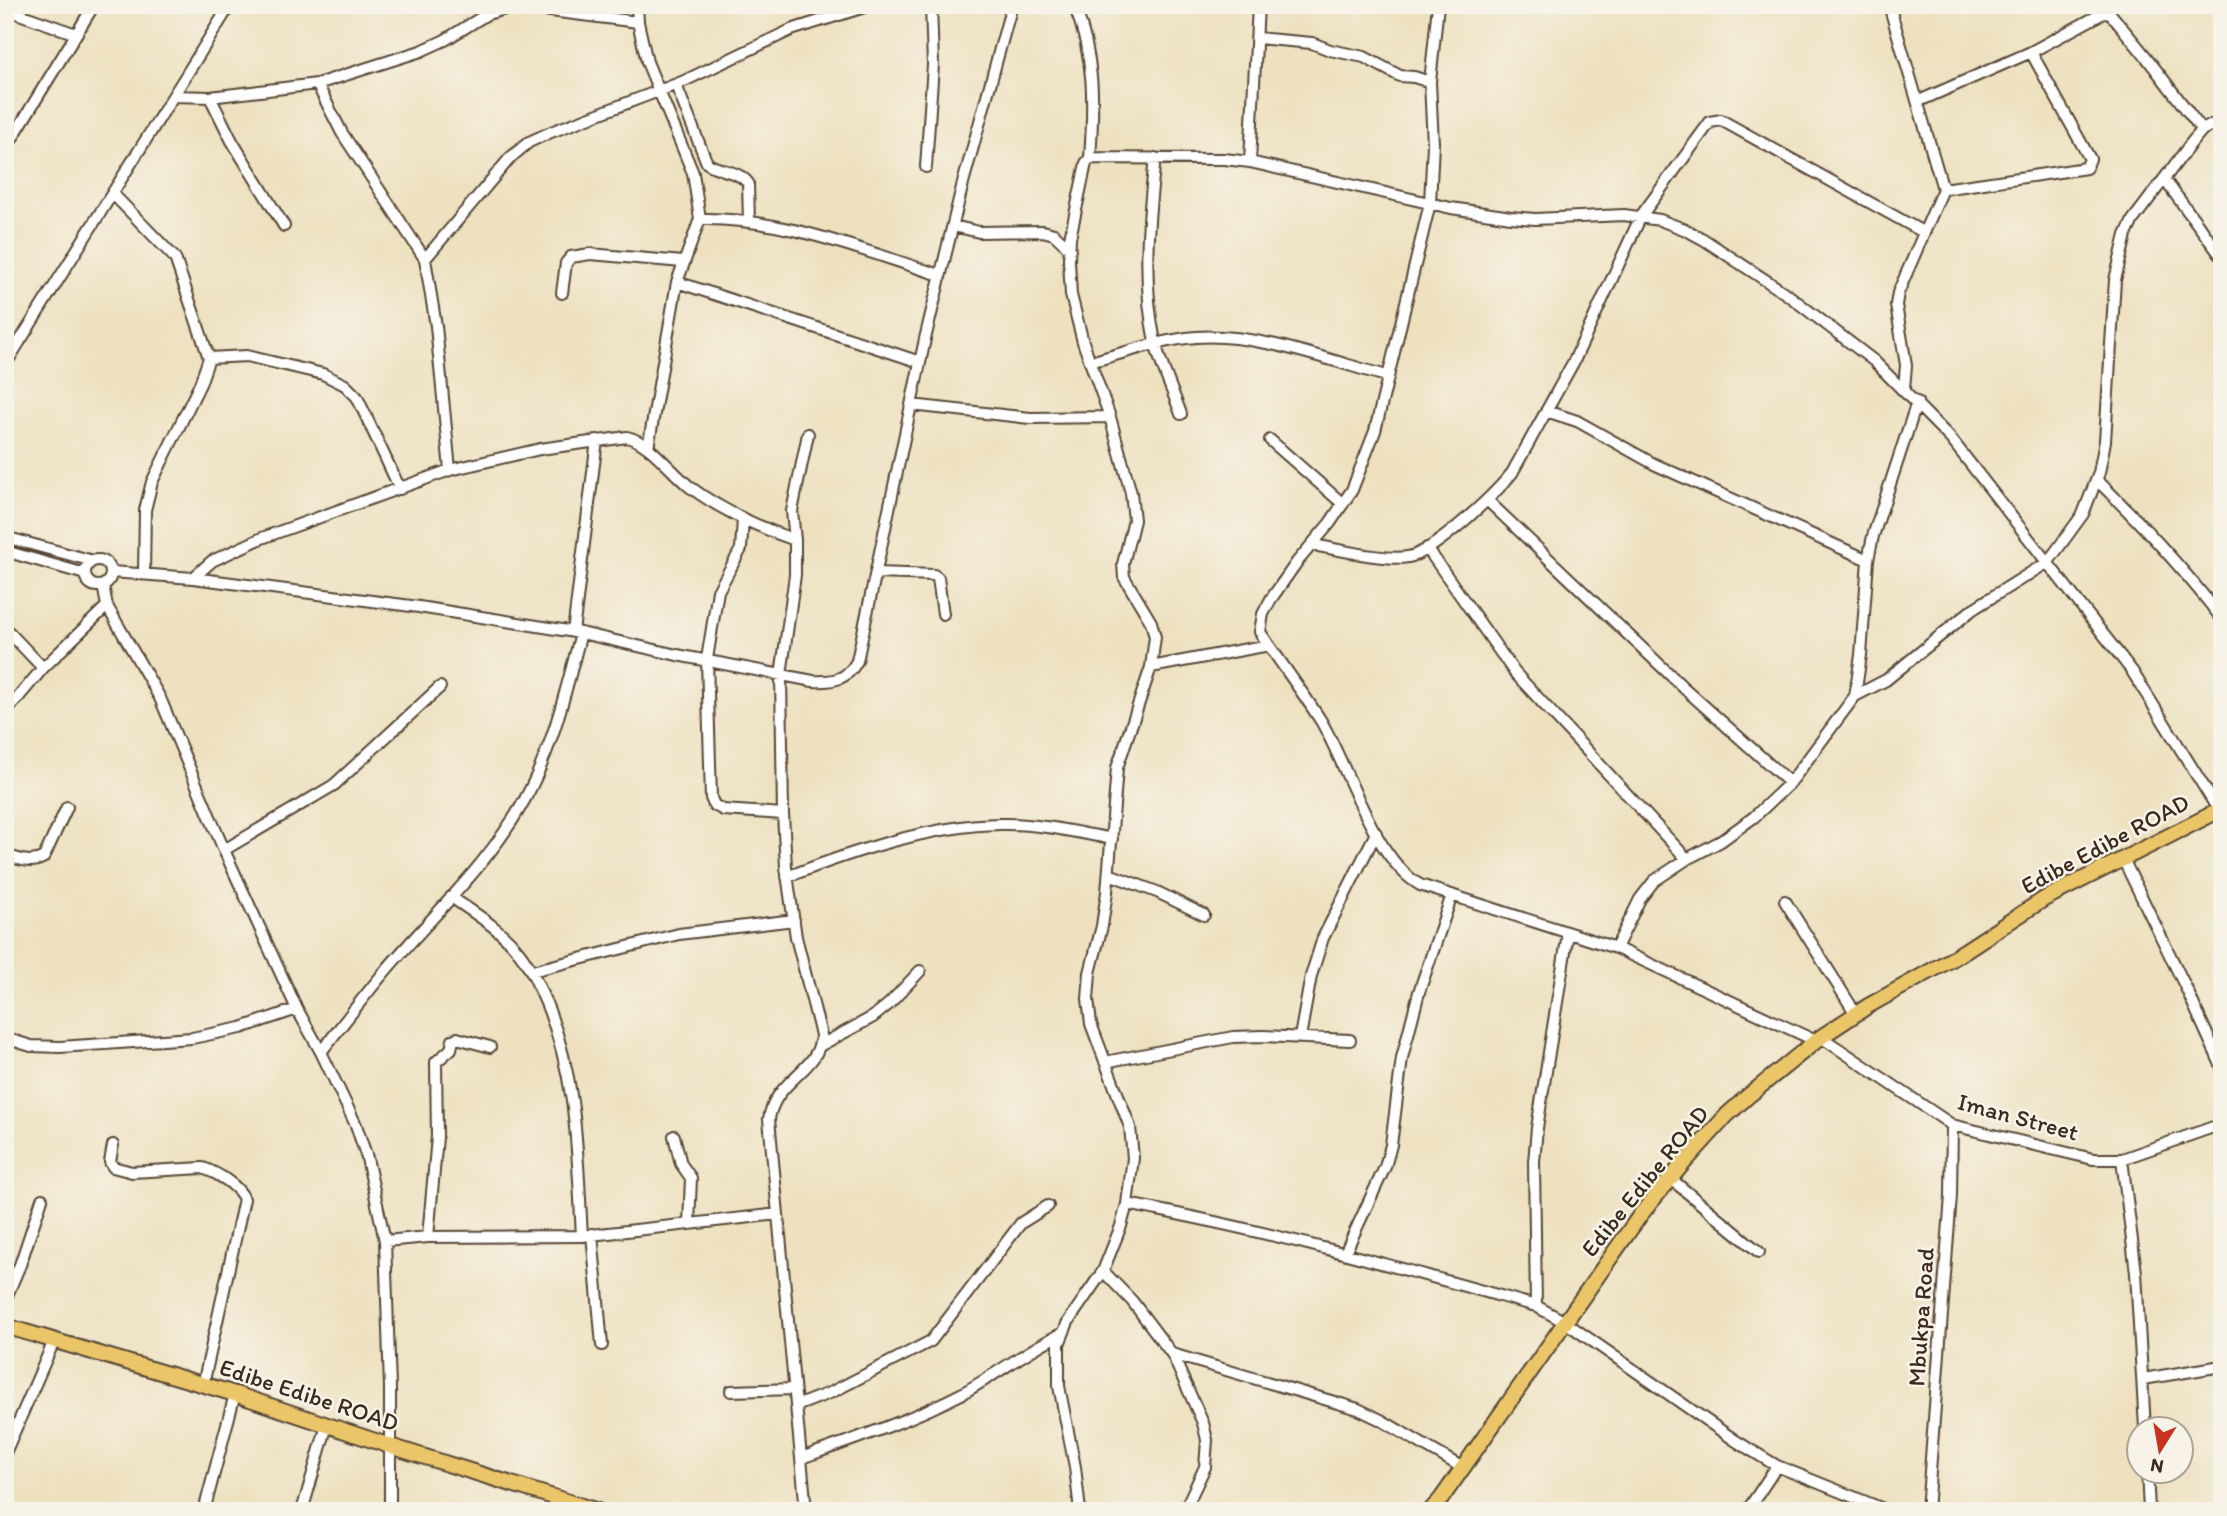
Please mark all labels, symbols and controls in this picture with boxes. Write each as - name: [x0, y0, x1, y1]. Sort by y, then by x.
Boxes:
- street label: Edibe Edibe ROAD: [2016, 787, 2194, 900]
- street label: Iman Street: [1955, 1086, 2082, 1147]
- street label: Edibe Edibe ROAD: [1575, 1099, 1715, 1262]
- street label: Mbukpa Road: [1901, 1247, 1940, 1387]
- street label: Edibe Edibe ROAD: [216, 1352, 402, 1437]
- north arrow: [2126, 1414, 2196, 1484]
- text: N: [2148, 1454, 2165, 1479]

